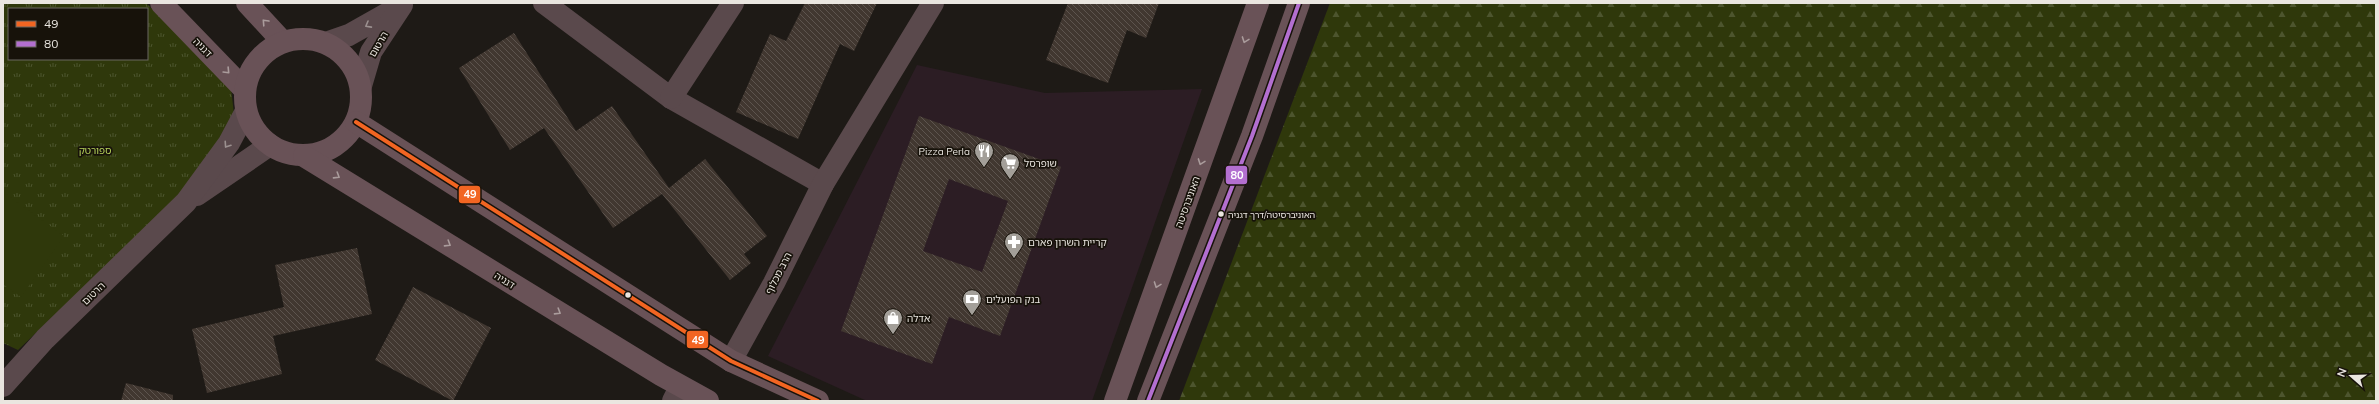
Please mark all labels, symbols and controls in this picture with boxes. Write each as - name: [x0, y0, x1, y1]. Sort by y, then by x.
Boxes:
- legend: [8, 8, 148, 60]
- text: 49: [44, 16, 58, 31]
- one-way arrow: [262, 19, 270, 27]
- one-way arrow: [365, 20, 372, 27]
- street label: הרטום: [366, 29, 391, 59]
- street label: דגניה: [190, 35, 215, 60]
- text: 80: [44, 36, 58, 51]
- one-way arrow: [1241, 36, 1249, 43]
- one-way arrow: [222, 66, 230, 74]
- restaurant icon: Pizza Perla: [973, 140, 995, 168]
- one-way arrow: [224, 141, 232, 148]
- park label: ספורטק: [79, 144, 111, 157]
- place label: Pizza Perla: [918, 145, 970, 158]
- supermarket icon: שופרסל: [999, 152, 1021, 180]
- place label: שופרסל: [1024, 157, 1057, 170]
- one-way arrow: [1197, 159, 1206, 166]
- line badge: 80: [1225, 165, 1248, 185]
- text: 80: [1230, 168, 1244, 182]
- one-way arrow: [333, 171, 340, 179]
- street label: האוניברסיטה: [1172, 175, 1203, 230]
- line badge: 49: [458, 185, 481, 204]
- text: 49: [463, 187, 477, 201]
- marker: האוניברסיטה/דרך דגניה: [1216, 209, 1226, 219]
- place label: האוניברסיטה/דרך דגניה: [1228, 209, 1315, 220]
- pharmacy icon: קריית השרון פארם: [1003, 231, 1025, 259]
- place label: קריית השרון פארם: [1028, 236, 1107, 249]
- one-way arrow: [444, 240, 451, 247]
- street label: הרב מכלוף: [762, 250, 795, 296]
- street label: דגניה: [492, 269, 518, 292]
- street label: הרטום: [79, 279, 108, 308]
- one-way arrow: [1153, 281, 1162, 288]
- bank icon: בנק הפועלים: [961, 288, 983, 316]
- unlabelled marker: [623, 290, 633, 300]
- place label: בנק הפועלים: [986, 293, 1041, 306]
- shop icon: אדלה: [882, 307, 904, 335]
- one-way arrow: [554, 308, 561, 315]
- place label: אדלה: [907, 312, 930, 325]
- line badge: 49: [686, 330, 709, 349]
- text: 49: [691, 333, 705, 347]
- north arrow: [2331, 356, 2371, 396]
- text: N: [2334, 366, 2350, 379]

